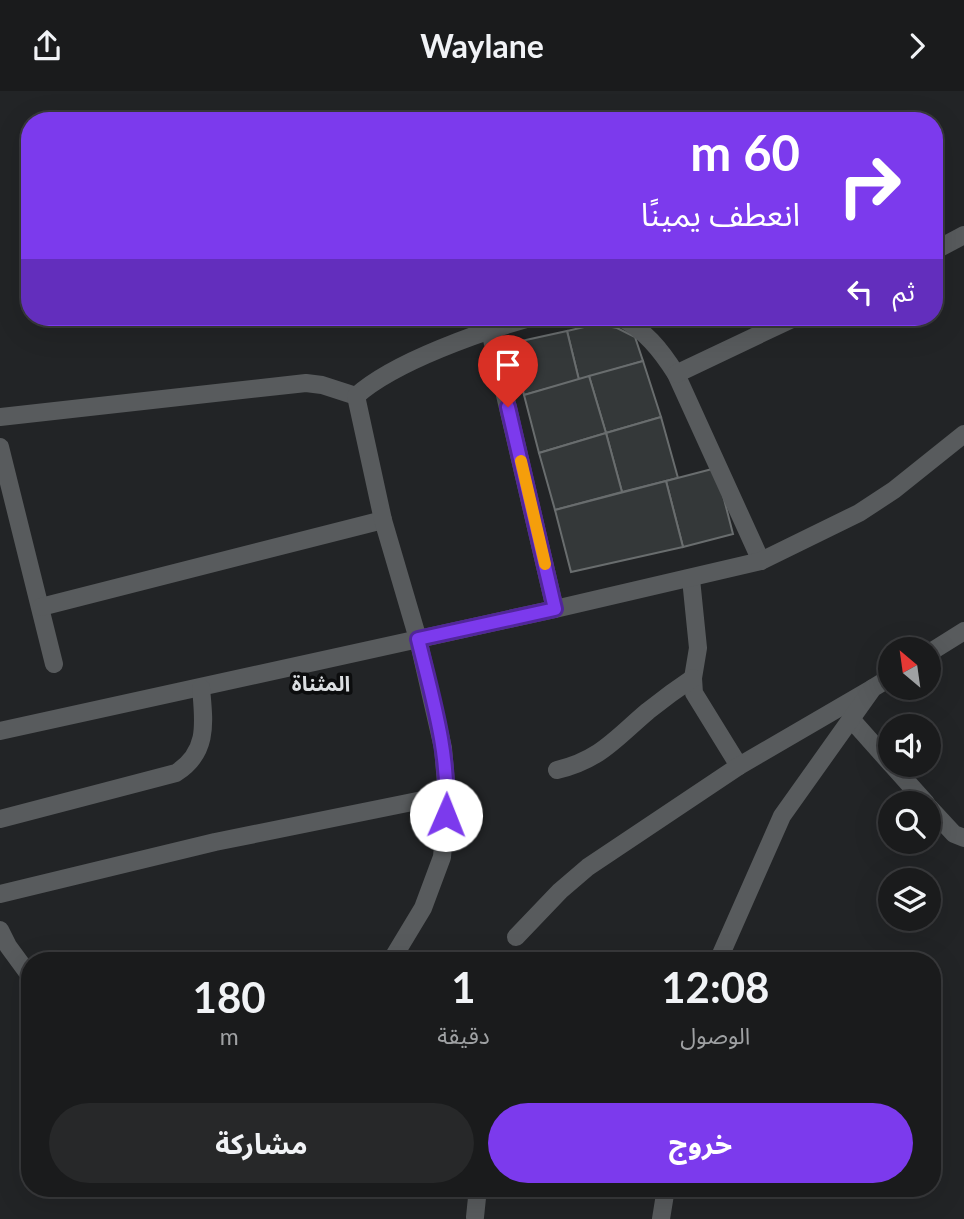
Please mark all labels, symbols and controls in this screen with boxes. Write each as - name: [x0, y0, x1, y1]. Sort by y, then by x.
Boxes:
- text: Waylane: [420, 26, 544, 65]
- icon: share: [28, 27, 66, 65]
- icon: forward: [898, 27, 936, 65]
- text: 60 m: [690, 123, 800, 181]
- icon: right: [824, 140, 915, 231]
- text: انعطف يمينًا: [641, 194, 800, 233]
- icon: left: [841, 273, 879, 311]
- text: ثم: [893, 275, 915, 307]
- pin: [478, 335, 538, 407]
- icon: arrive: [489, 346, 527, 384]
- north arrow: [878, 637, 942, 700]
- map controls: [878, 637, 941, 931]
- district label: المثناة: [292, 670, 350, 695]
- button: sound: [878, 714, 941, 777]
- position arrow: [409, 778, 483, 852]
- button: search: [878, 791, 941, 854]
- button: layers: [878, 868, 941, 931]
- text: 1: [451, 962, 476, 1012]
- text: 12:08: [661, 962, 769, 1012]
- text: 180: [193, 972, 266, 1022]
- text: دقيقة: [437, 1021, 490, 1049]
- text: الوصول: [680, 1021, 750, 1049]
- text: m: [220, 1022, 239, 1050]
- button: مشاركة: [49, 1103, 474, 1183]
- button: خروج: [488, 1103, 913, 1183]

